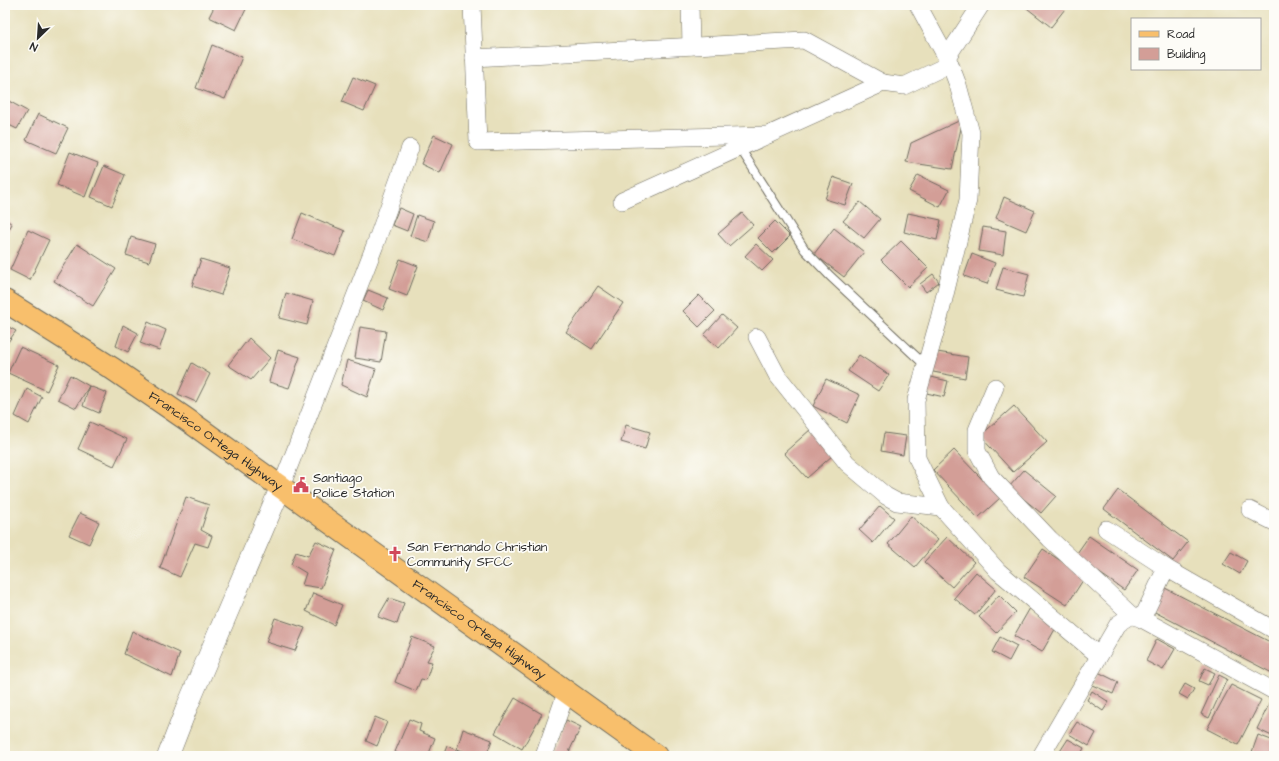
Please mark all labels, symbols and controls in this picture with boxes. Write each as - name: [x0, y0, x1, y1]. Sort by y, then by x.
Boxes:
- north arrow: [18, 18, 58, 58]
- legend: [1131, 18, 1261, 70]
- text: Road: [1167, 26, 1195, 43]
- text: N: [28, 38, 40, 55]
- text: Building: [1167, 46, 1205, 64]
- street label: Francisco Ortega Highway: [145, 387, 287, 495]
- place label: Santiago Police Station: [313, 469, 395, 502]
- public building icon: Santiago Police Station: [292, 476, 310, 494]
- place label: San Fernando Christian Community SFCC: [407, 538, 548, 572]
- church icon: San Fernando Christian Community SFCC: [386, 545, 404, 563]
- street label: Francisco Ortega Highway: [409, 575, 550, 684]

